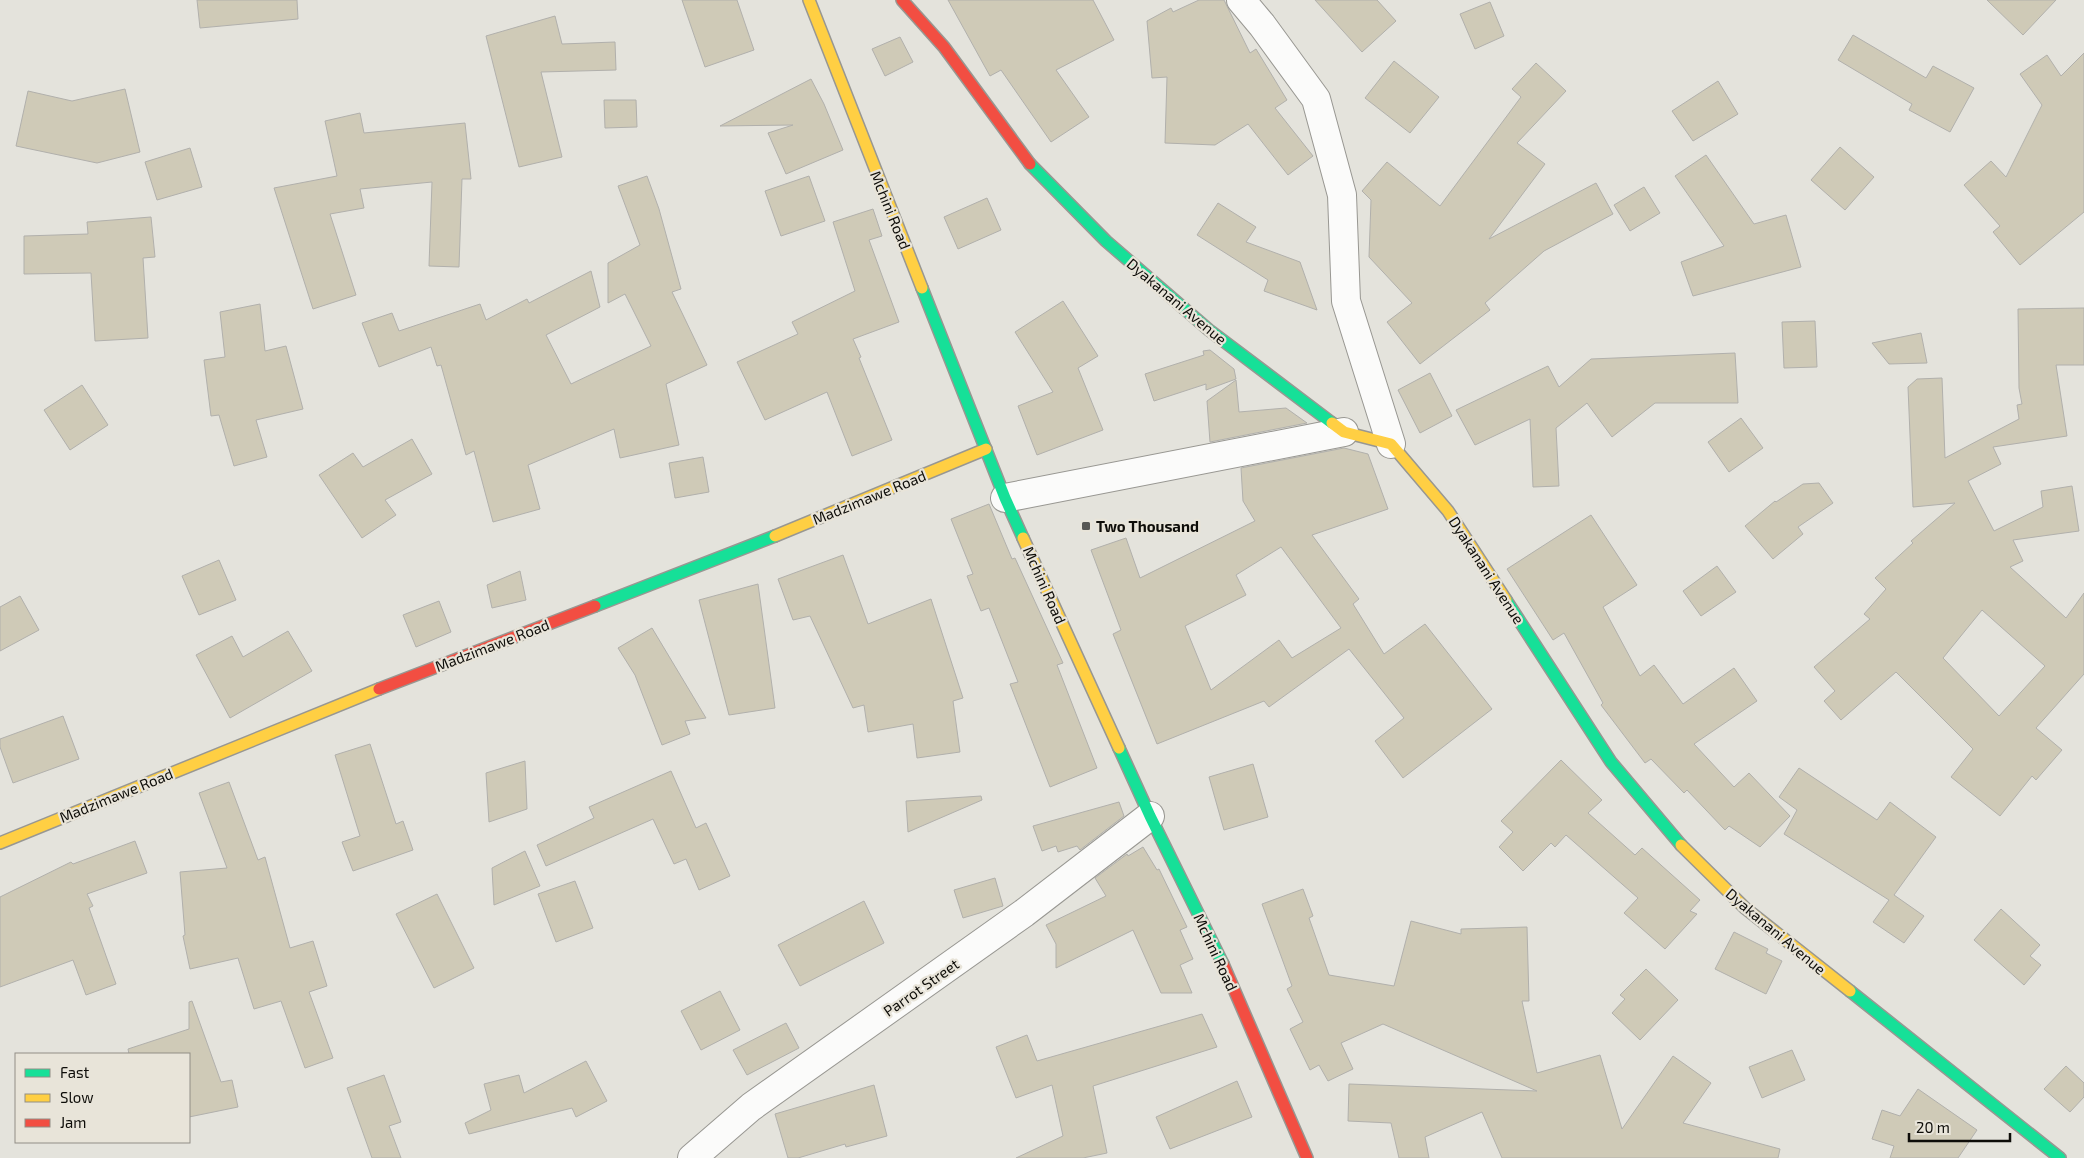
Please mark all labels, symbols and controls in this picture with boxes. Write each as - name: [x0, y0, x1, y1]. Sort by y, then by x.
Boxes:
- street label: Mchini Road: [867, 168, 915, 252]
- street label: Dyakanani Avenue: [1124, 254, 1230, 348]
- street label: Madzimawe Road: [810, 466, 928, 528]
- street label: Dyakanani Avenue: [1446, 513, 1528, 627]
- place label: Two Thousand: [1096, 517, 1199, 535]
- marker: Two Thousand: [1080, 520, 1092, 532]
- street label: Mchini Road: [1020, 543, 1070, 627]
- street label: Madzimawe Road: [432, 615, 552, 675]
- street label: Madzimawe Road: [57, 764, 175, 826]
- street label: Dyakanani Avenue: [1723, 884, 1829, 978]
- street label: Mchini Road: [1190, 910, 1242, 994]
- street label: Parrot Street: [880, 954, 962, 1020]
- legend: [15, 1053, 190, 1143]
- text: Fast: [60, 1063, 90, 1081]
- text: Slow: [60, 1088, 94, 1106]
- scale bar: [1909, 1110, 2010, 1142]
- text: Jam: [60, 1113, 86, 1131]
- text: 20 m: [1916, 1118, 1950, 1136]

